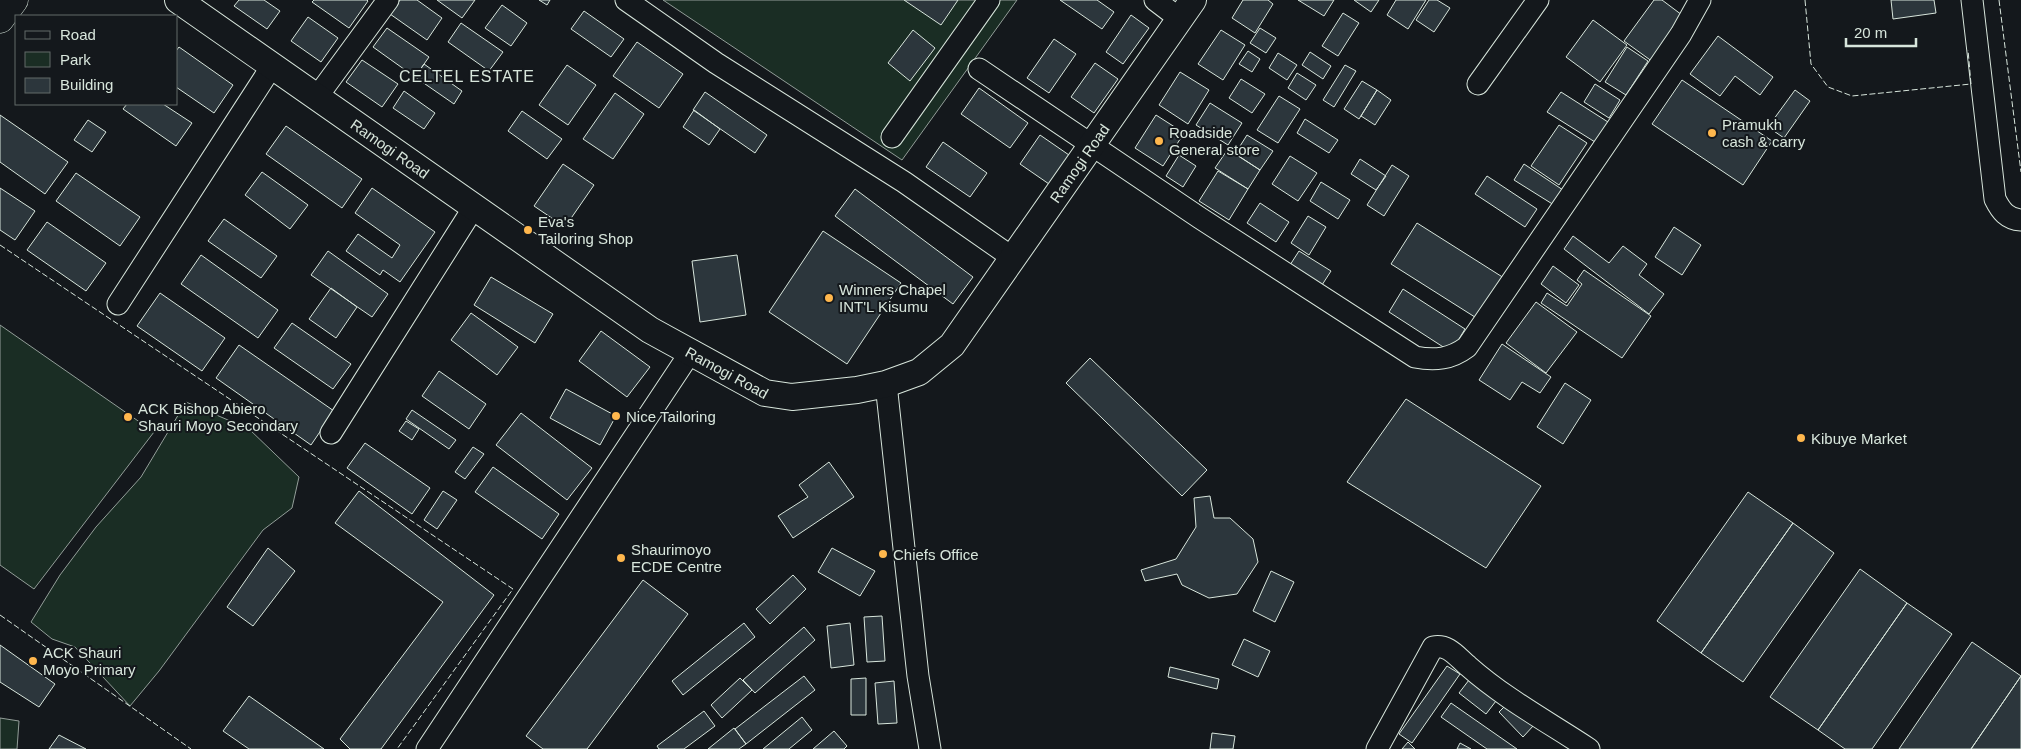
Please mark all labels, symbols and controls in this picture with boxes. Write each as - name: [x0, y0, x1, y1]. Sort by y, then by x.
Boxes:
- legend: [15, 15, 178, 105]
- scale bar: [1846, 15, 1916, 47]
- text: 20 m: [1854, 24, 1887, 41]
- text: Road: [60, 26, 96, 43]
- text: Park: [60, 51, 91, 68]
- district label: CELTEL ESTATE: [399, 68, 535, 85]
- text: Building: [60, 76, 113, 93]
- street label: Ramogi Road: [348, 115, 433, 182]
- place label: Pramukh cash & carry: [1722, 116, 1806, 150]
- street label: Ramogi Road: [1046, 121, 1112, 206]
- place label: Roadside General store: [1169, 124, 1260, 158]
- marker: Pramukh cash & carry: [1706, 127, 1718, 139]
- marker: Roadside General store: [1153, 135, 1165, 147]
- place label: Eva's Tailoring Shop: [538, 213, 633, 247]
- marker: Eva's Tailoring Shop: [522, 224, 534, 236]
- place label: Winners Chapel INT'L Kisumu: [839, 281, 946, 315]
- marker: Winners Chapel INT'L Kisumu: [823, 292, 835, 304]
- street label: Ramogi Road: [683, 343, 772, 402]
- place label: ACK Bishop Abiero Shauri Moyo Secondary: [138, 400, 299, 434]
- place label: Nice Tailoring: [626, 408, 716, 425]
- marker: Nice Tailoring: [610, 410, 622, 422]
- marker: ACK Bishop Abiero Shauri Moyo Secondary: [122, 411, 134, 423]
- place label: Kibuye Market: [1811, 430, 1908, 447]
- marker: Kibuye Market: [1795, 432, 1807, 444]
- place label: Shaurimoyo ECDE Centre: [631, 541, 722, 575]
- place label: Chiefs Office: [893, 546, 979, 563]
- marker: Chiefs Office: [877, 548, 889, 560]
- marker: Shaurimoyo ECDE Centre: [615, 552, 627, 564]
- place label: ACK Shauri Moyo Primary: [43, 644, 136, 678]
- marker: ACK Shauri Moyo Primary: [27, 655, 39, 667]

